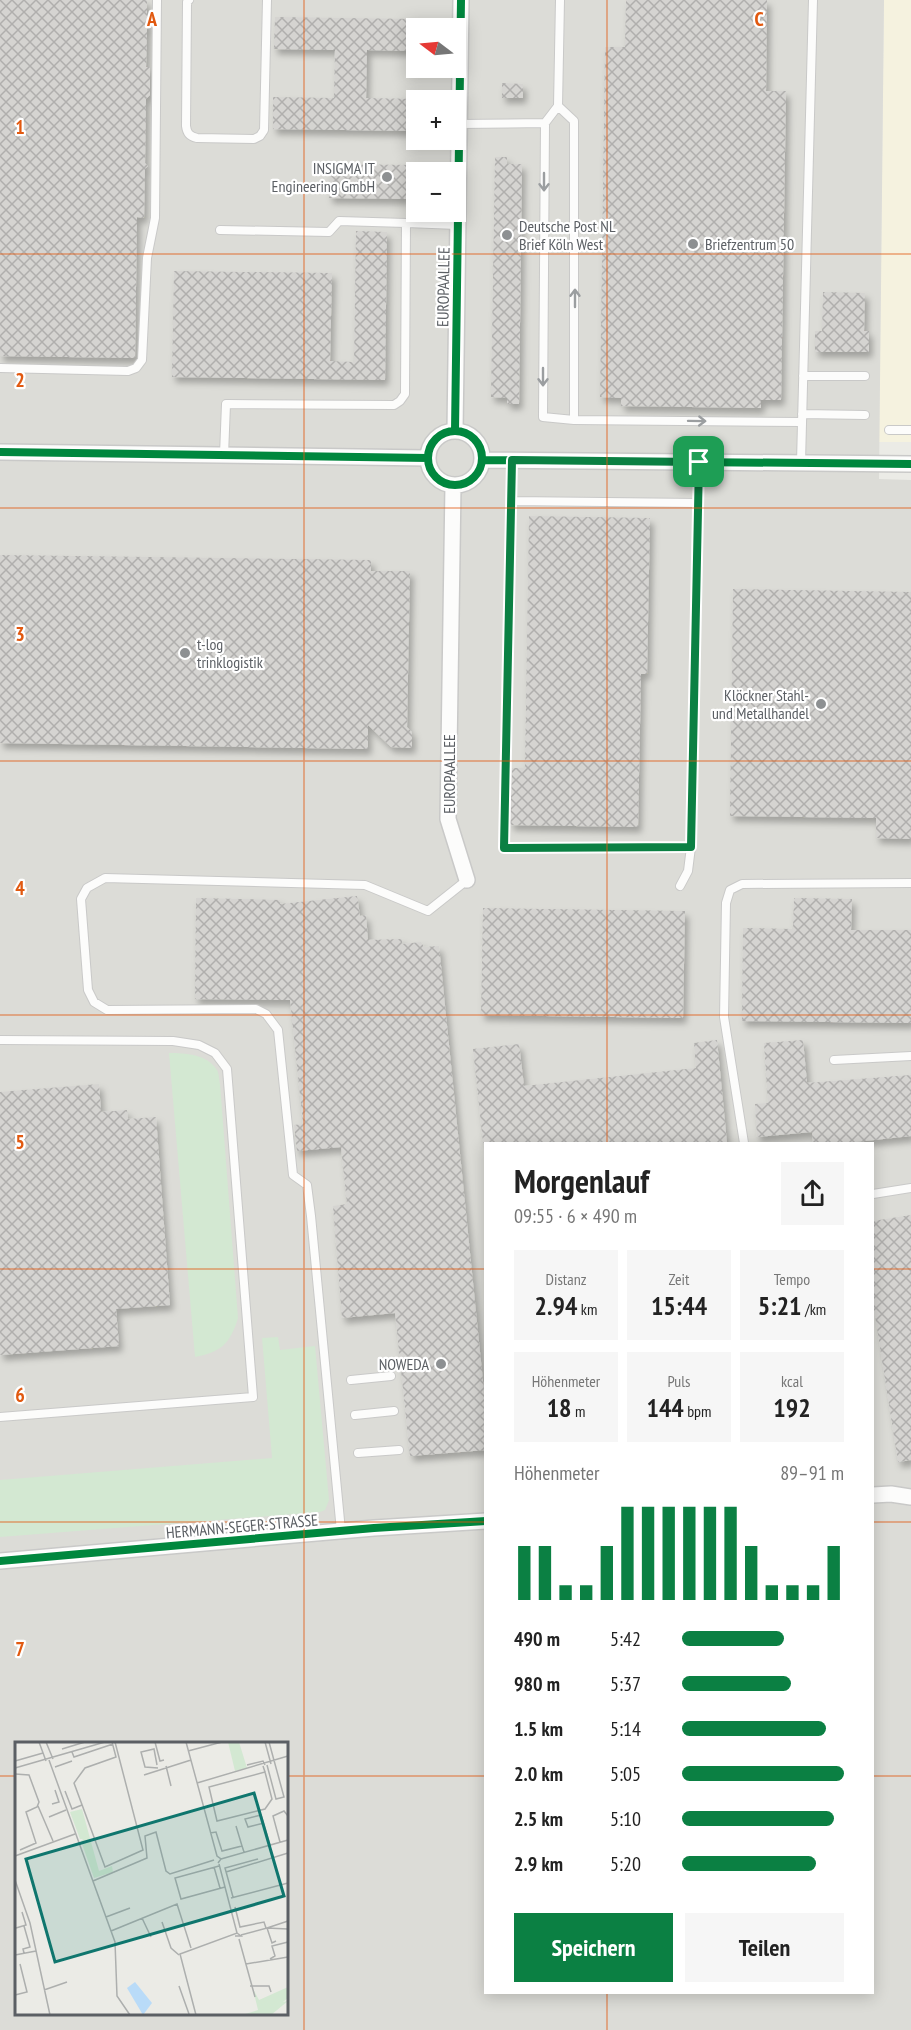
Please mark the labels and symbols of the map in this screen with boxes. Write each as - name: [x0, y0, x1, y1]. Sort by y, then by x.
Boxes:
- text: A: [146, 6, 158, 32]
- text: C: [754, 6, 764, 32]
- north arrow: [406, 18, 466, 78]
- text: 1: [15, 114, 25, 140]
- place label: INSIGMA IT Engineering GmbH: [272, 158, 375, 196]
- marker: INSIGMA IT Engineering GmbH: [380, 170, 394, 184]
- one-way arrow: [538, 171, 550, 191]
- place label: Deutsche Post NL Brief Köln West: [519, 216, 616, 254]
- marker: Deutsche Post NL Brief Köln West: [500, 228, 514, 242]
- place label: Briefzentrum 50: [705, 234, 794, 254]
- marker: Briefzentrum 50: [686, 237, 700, 251]
- street label: EUROPAALLEE: [432, 247, 454, 327]
- one-way arrow: [569, 289, 581, 309]
- one-way arrow: [537, 366, 549, 386]
- text: 2: [15, 367, 25, 393]
- one-way arrow: [686, 415, 706, 427]
- pin: [673, 436, 724, 487]
- text: 3: [15, 621, 25, 647]
- place label: t-log trinklogistik: [197, 634, 264, 672]
- marker: t-log trinklogistik: [178, 646, 192, 660]
- place label: Klöckner Stahl- und Metallhandel: [712, 685, 809, 723]
- marker: Klöckner Stahl- und Metallhandel: [814, 697, 828, 711]
- street label: EUROPAALLEE: [439, 734, 459, 814]
- text: 4: [15, 875, 25, 901]
- text: 5: [15, 1129, 25, 1155]
- place label: NOWEDA: [379, 1354, 429, 1374]
- marker: NOWEDA: [434, 1357, 448, 1371]
- text: 6: [15, 1382, 25, 1408]
- street label: HERMANN-SEGER-STRASSE: [165, 1509, 319, 1543]
- text: 7: [15, 1636, 25, 1662]
- inset map: [15, 1742, 288, 2015]

